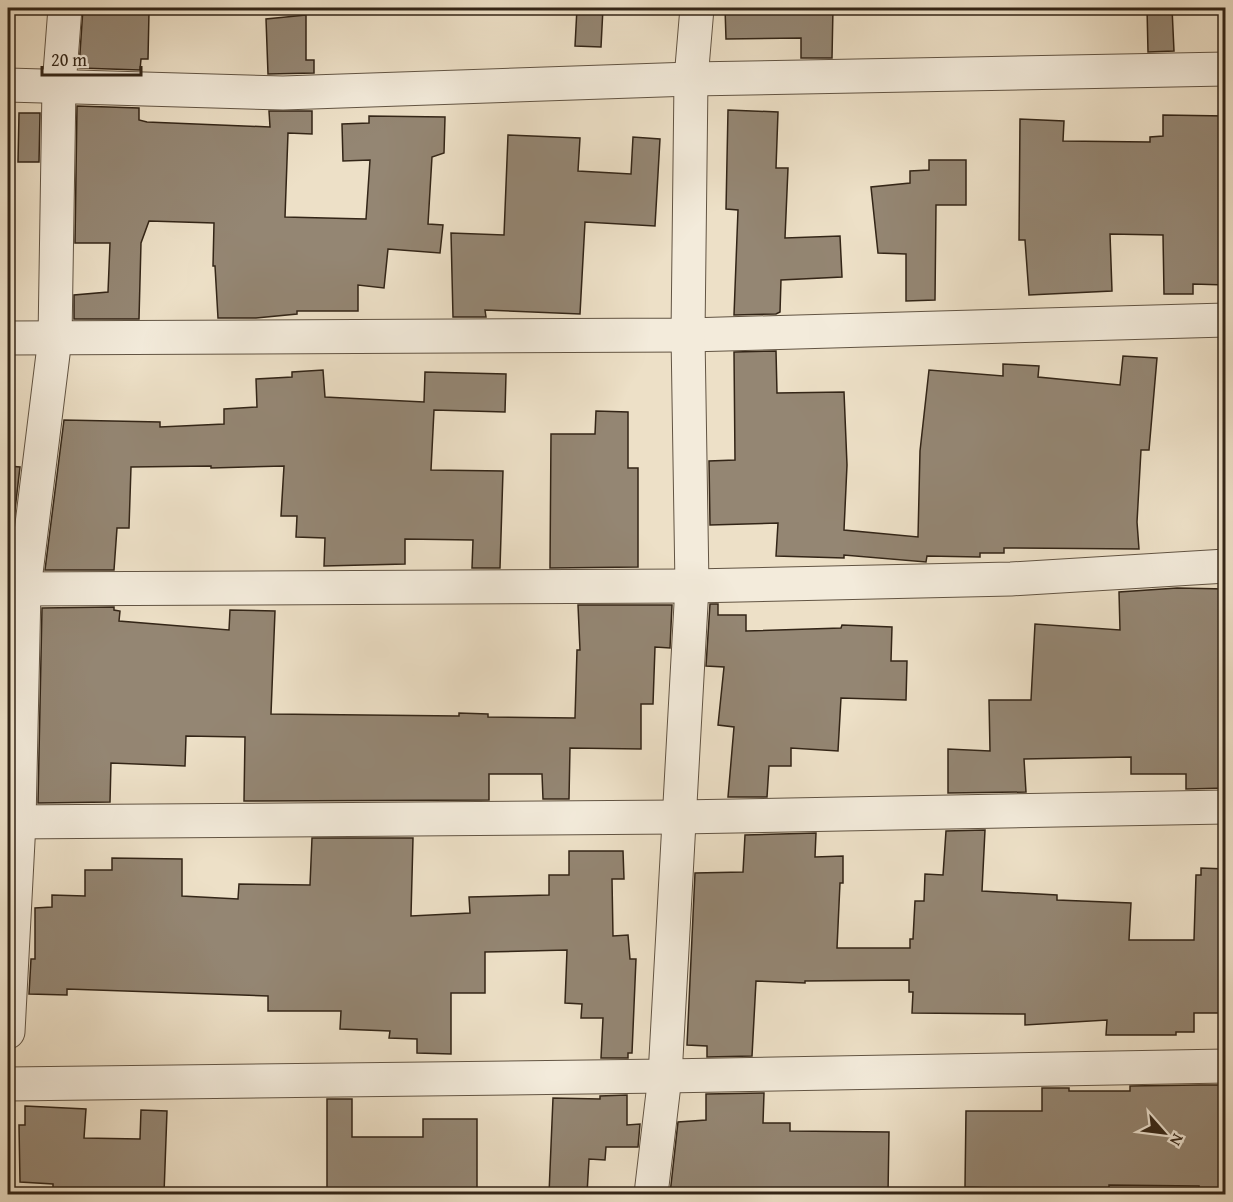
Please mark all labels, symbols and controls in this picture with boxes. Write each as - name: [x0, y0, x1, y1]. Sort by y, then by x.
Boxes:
- scale bar: [42, 39, 141, 77]
- text: 20 m: [51, 46, 87, 73]
- north arrow: [1134, 1103, 1194, 1163]
- text: N: [1164, 1130, 1190, 1151]

